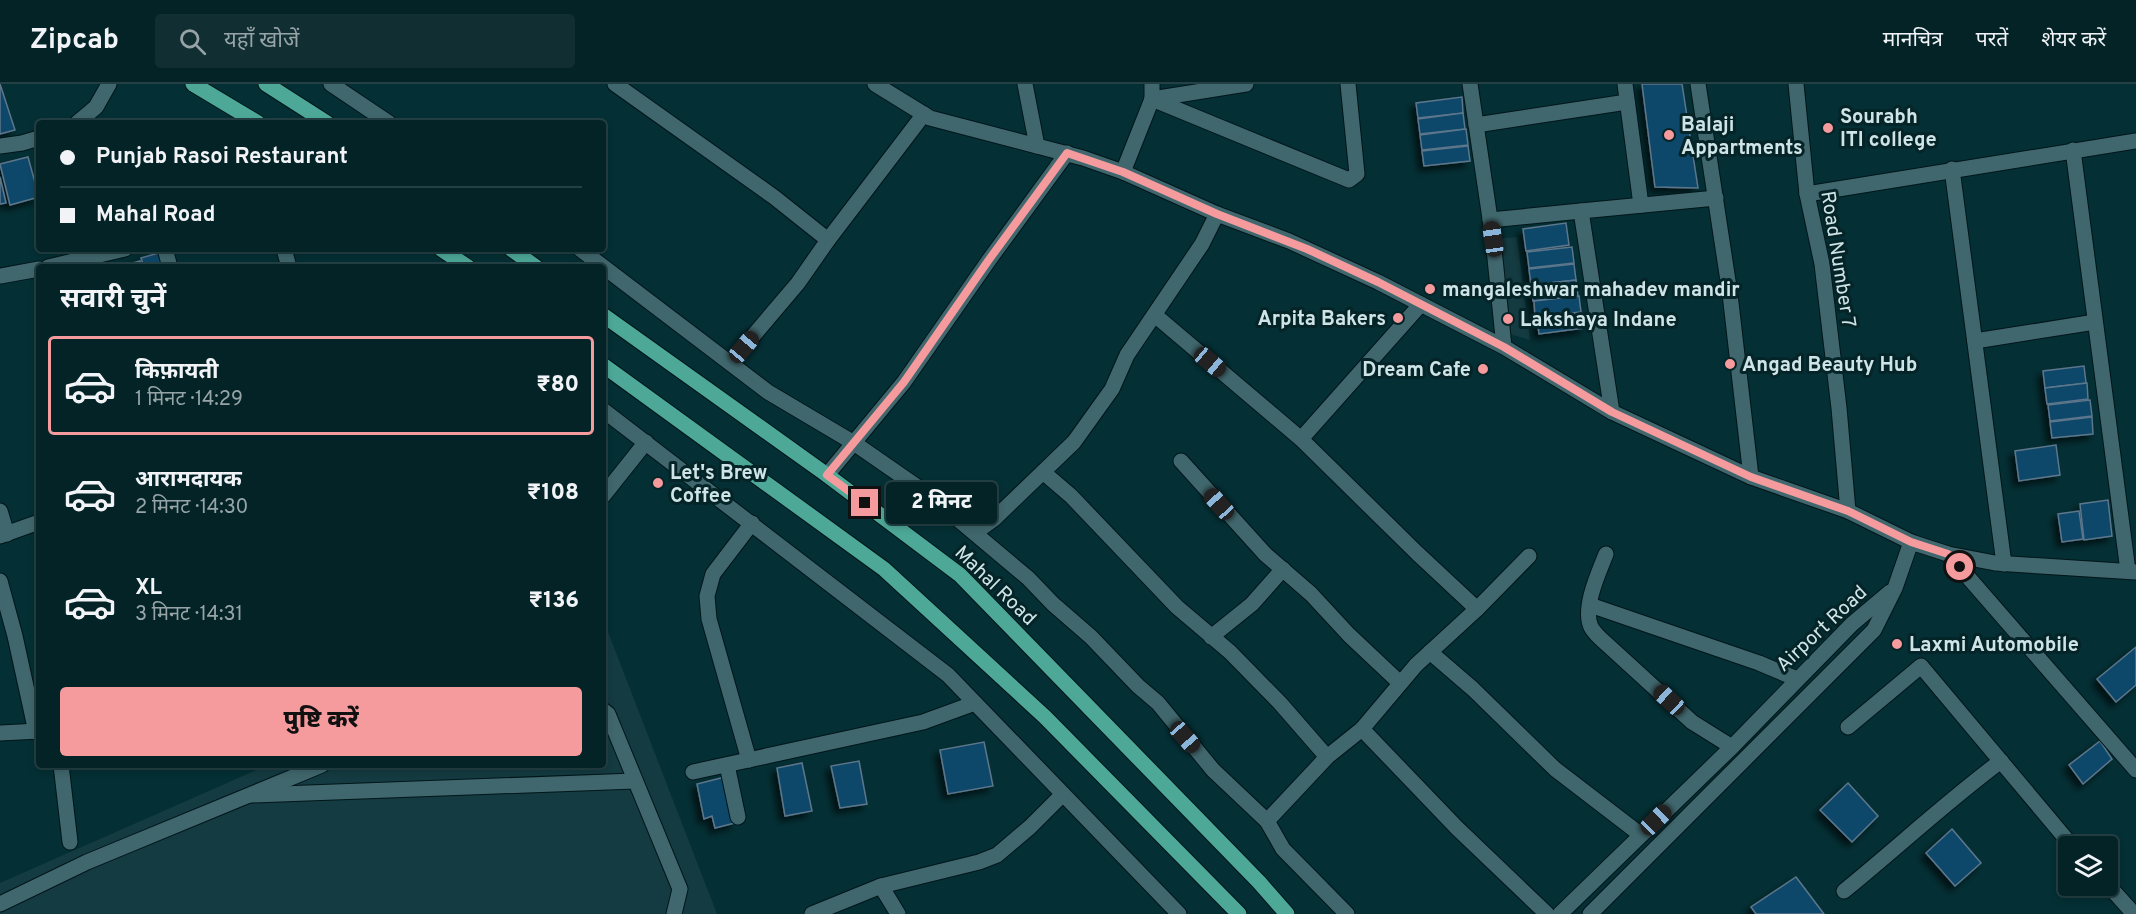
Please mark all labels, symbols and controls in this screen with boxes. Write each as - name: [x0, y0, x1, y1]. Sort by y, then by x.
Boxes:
- search box: [155, 14, 575, 68]
- text: Zipcab: [30, 23, 119, 59]
- icon: search: [176, 25, 209, 58]
- text: मानचित्र: [1883, 27, 1943, 54]
- text: परतें: [1976, 27, 2008, 54]
- text: शेयर करें: [2041, 27, 2106, 54]
- text: यहाँ खोजें: [224, 28, 299, 55]
- place label: Sourabh ITI college: [1840, 105, 1937, 154]
- place label: Balaji Appartments: [1681, 113, 1803, 162]
- marker: Sourabh ITI college: [1821, 121, 1835, 135]
- marker: Balaji Appartments: [1662, 128, 1676, 142]
- text: Punjab Rasoi Restaurant: [96, 144, 348, 171]
- street label: Road Number 7: [1813, 189, 1861, 330]
- text: Mahal Road: [96, 202, 215, 229]
- car: [1482, 220, 1504, 258]
- place label: mangaleshwar mahadev mandir: [1442, 278, 1740, 304]
- marker: mangaleshwar mahadev mandir: [1423, 282, 1437, 296]
- text: सवारी चुनें: [60, 283, 166, 317]
- place label: Arpita Bakers: [1257, 307, 1386, 333]
- place label: Lakshaya Indane: [1520, 308, 1677, 334]
- marker: Arpita Bakers: [1391, 311, 1405, 325]
- marker: Lakshaya Indane: [1501, 312, 1515, 326]
- car: [726, 327, 762, 367]
- car: [1190, 344, 1230, 380]
- place label: Angad Beauty Hub: [1742, 353, 1917, 379]
- marker: Angad Beauty Hub: [1723, 357, 1737, 371]
- place label: Dream Cafe: [1362, 358, 1471, 384]
- icon: car: [63, 359, 117, 413]
- text: किफ़ायती: [135, 359, 219, 386]
- marker: Dream Cafe: [1476, 362, 1490, 376]
- text: ₹80: [536, 372, 579, 399]
- text: 1 मिनट · 14:29: [135, 387, 243, 413]
- place label: Let's Brew Coffee: [670, 461, 768, 510]
- icon: car: [63, 467, 117, 521]
- text: आरामदायक: [135, 467, 242, 494]
- marker: Let's Brew Coffee: [651, 476, 665, 490]
- text: ₹108: [527, 480, 579, 507]
- callout: 2 मिनट: [886, 482, 997, 524]
- car: [1200, 485, 1238, 523]
- route end: [851, 489, 878, 516]
- text: 2 मिनट: [911, 490, 972, 516]
- text: 2 मिनट · 14:30: [135, 495, 248, 521]
- street label: Mahal Road: [948, 541, 1041, 632]
- route start: [1946, 553, 1973, 580]
- icon: car: [63, 575, 117, 629]
- text: XL: [135, 575, 162, 602]
- street label: Airport Road: [1771, 581, 1874, 678]
- text: ₹136: [529, 588, 579, 615]
- text: 3 मिनट · 14:31: [135, 602, 243, 628]
- place label: Laxmi Automobile: [1909, 633, 2079, 659]
- marker: Laxmi Automobile: [1890, 637, 1904, 651]
- car: [1650, 681, 1688, 719]
- button: पुष्टि करें: [60, 687, 582, 756]
- car: [1166, 718, 1204, 756]
- car: [1637, 801, 1675, 839]
- map controls: [2058, 836, 2118, 896]
- button: layers: [2058, 836, 2118, 896]

